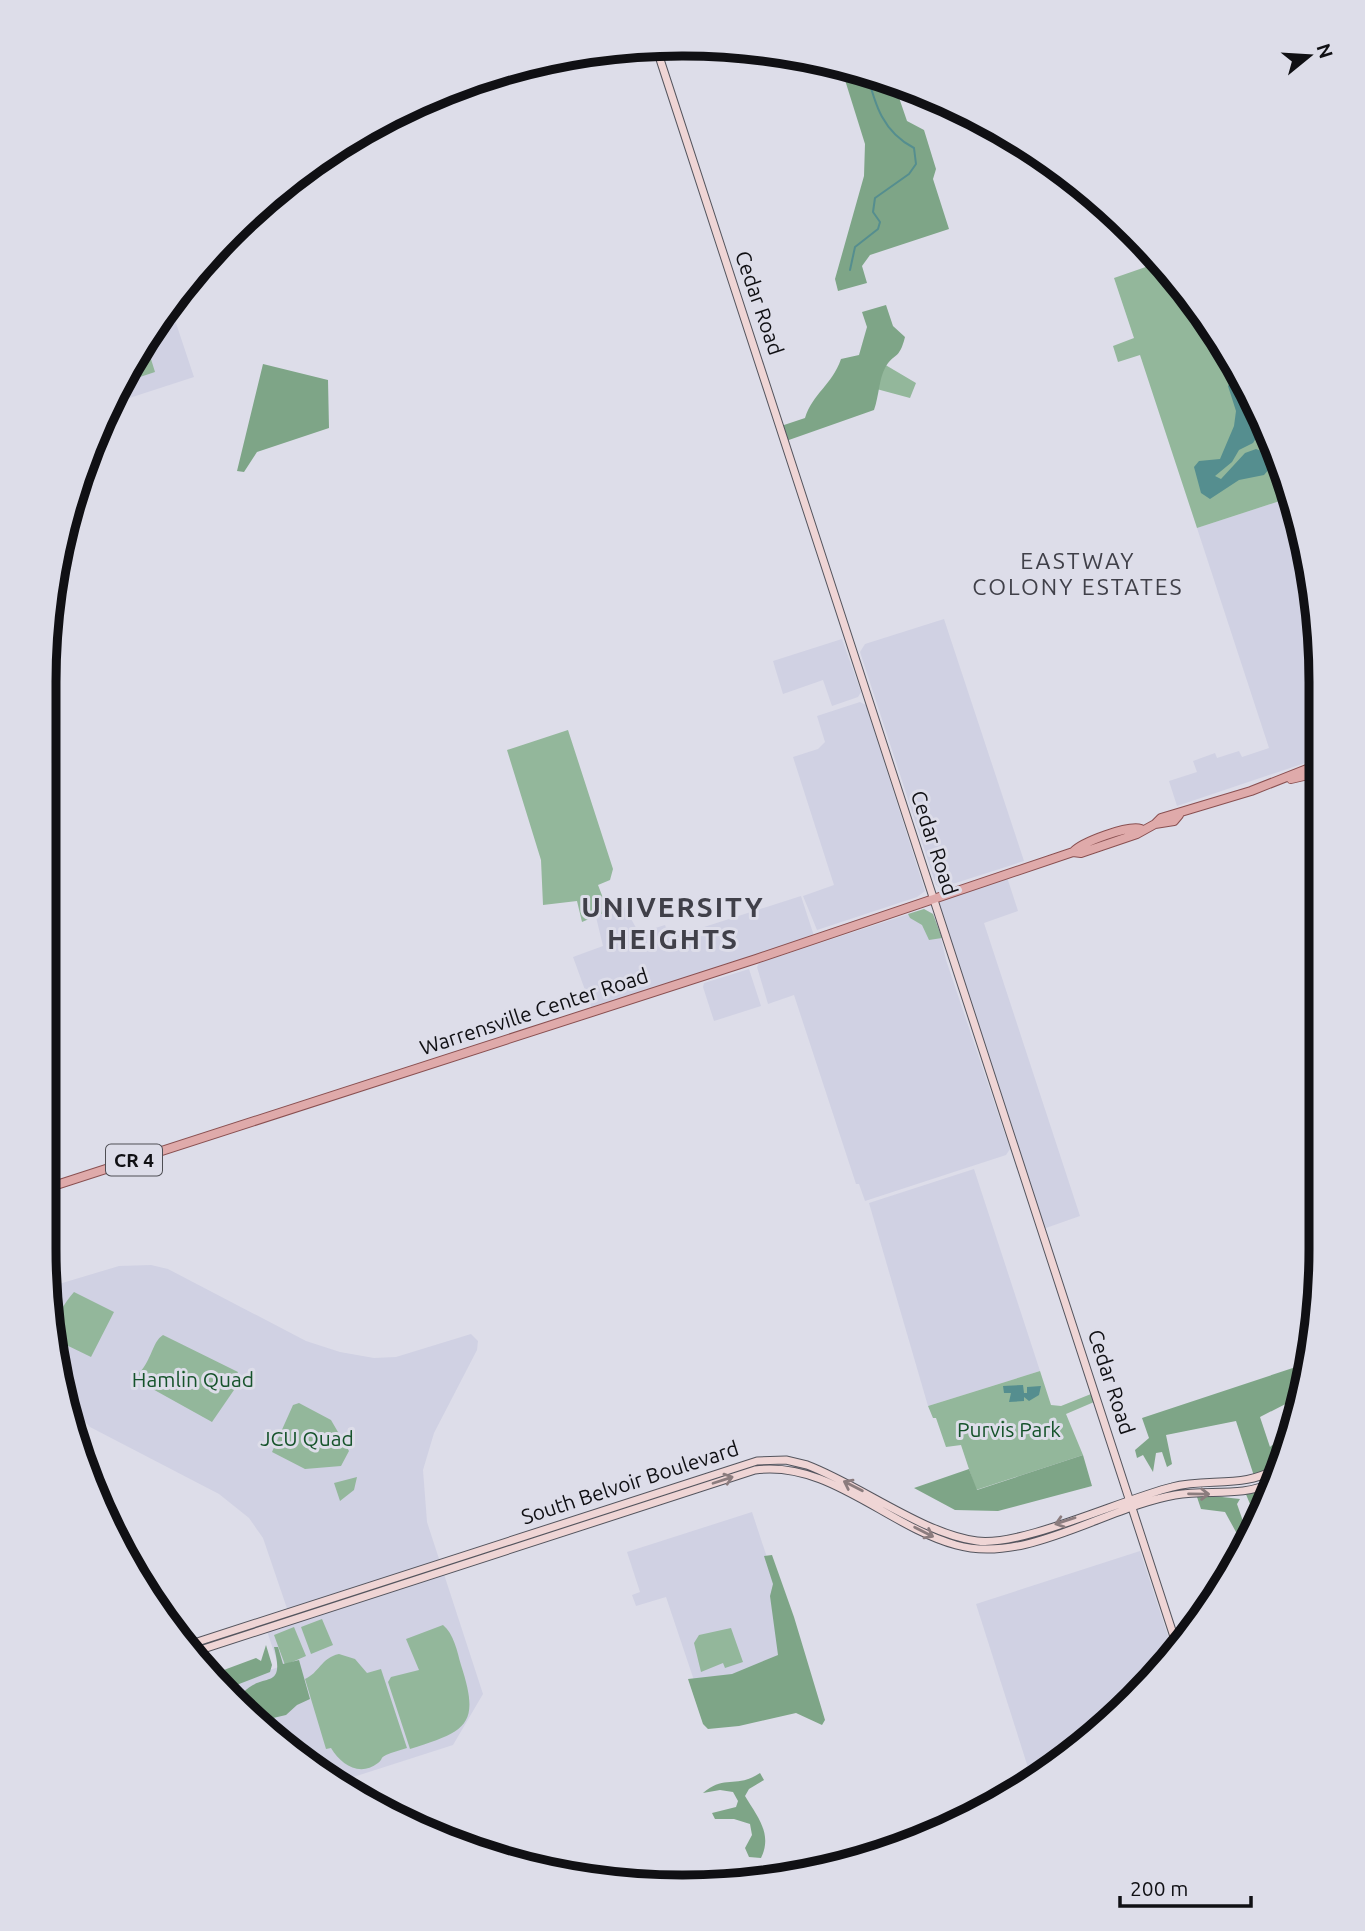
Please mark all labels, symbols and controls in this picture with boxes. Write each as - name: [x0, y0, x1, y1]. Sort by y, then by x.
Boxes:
- north arrow: [1274, 21, 1344, 91]
- text: N: [1313, 41, 1338, 61]
- street label: Cedar Road: [731, 247, 789, 358]
- district label: EASTWAY COLONY ESTATES: [972, 548, 1184, 599]
- street label: Cedar Road: [907, 787, 963, 898]
- district label: UNIVERSITY HEIGHTS: [581, 891, 765, 954]
- street label: Warrensville Center Road: [417, 963, 651, 1059]
- road number: CR 4: [106, 1144, 162, 1176]
- street label: Cedar Road: [1084, 1326, 1140, 1437]
- park label: Hamlin Quad: [132, 1367, 254, 1391]
- park label: Purvis Park: [957, 1417, 1061, 1441]
- park label: JCU Quad: [260, 1426, 354, 1450]
- street label: South Belvoir Boulevard: [518, 1436, 741, 1529]
- one-way arrow: [711, 1472, 733, 1485]
- one-way arrow: [843, 1478, 864, 1492]
- one-way arrow: [1187, 1487, 1210, 1501]
- one-way arrow: [1055, 1516, 1077, 1528]
- one-way arrow: [913, 1526, 934, 1540]
- scale bar: [1120, 1864, 1251, 1908]
- text: 200 m: [1130, 1876, 1188, 1900]

